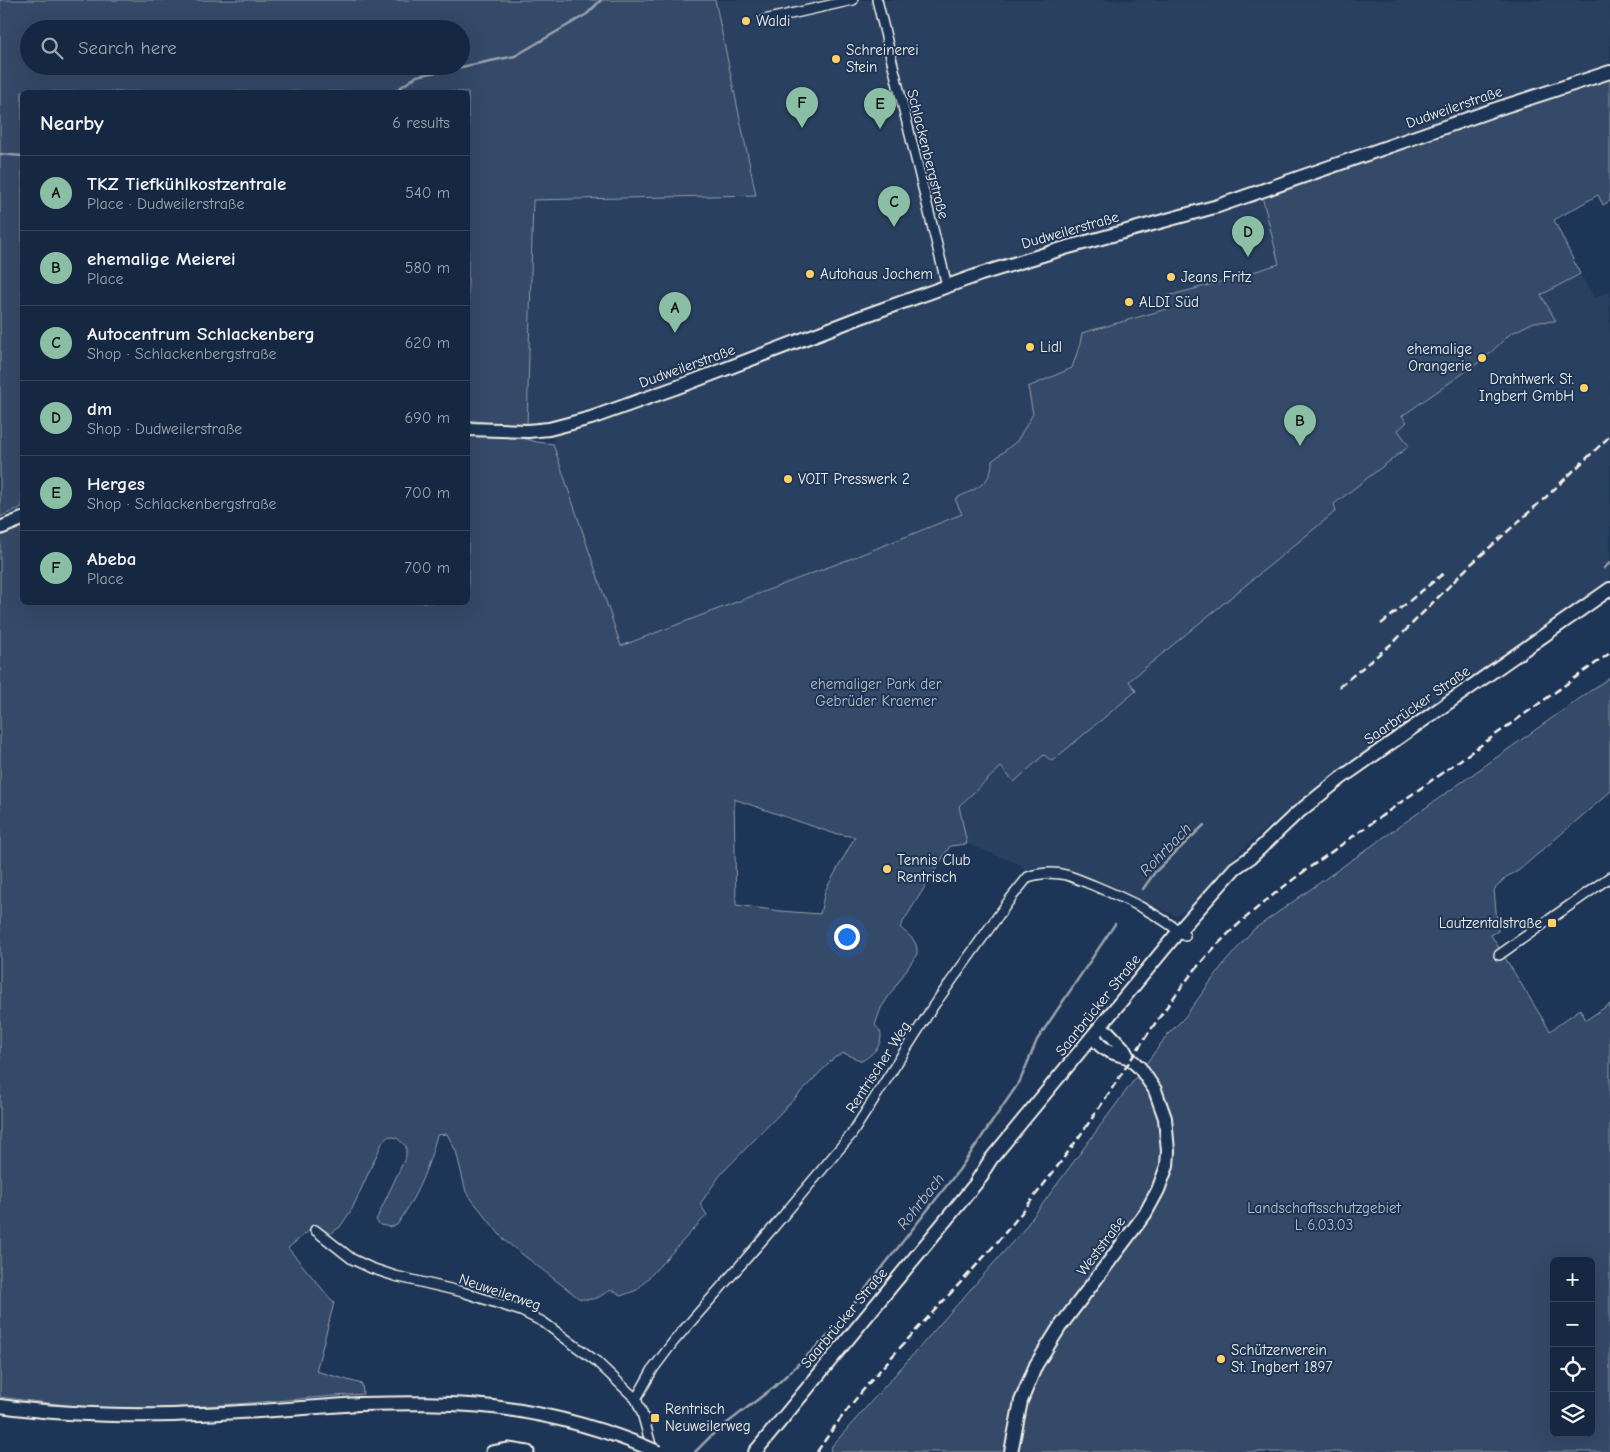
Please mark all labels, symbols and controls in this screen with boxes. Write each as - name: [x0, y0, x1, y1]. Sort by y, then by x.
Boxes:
- place label: Waldi: [756, 12, 790, 30]
- marker: Waldi: [740, 15, 752, 27]
- search box: [20, 20, 470, 75]
- icon: search: [38, 34, 66, 62]
- text: Search here: [78, 37, 177, 59]
- place label: Schreinerei Stein: [846, 41, 919, 76]
- marker: Schreinerei Stein: [830, 53, 842, 65]
- street label: Dudweilerstraße: [1403, 82, 1505, 132]
- pin: F: [786, 87, 818, 128]
- street label: Schlackenbergstraße: [903, 87, 953, 221]
- pin: E: [864, 88, 896, 129]
- text: Nearby: [40, 111, 104, 135]
- text: 6 results: [392, 114, 450, 132]
- text: TKZ Tiefkühlkostzentrale: [87, 173, 286, 195]
- text: A: [52, 184, 60, 202]
- text: 540 m: [405, 184, 450, 202]
- pin: C: [878, 186, 910, 227]
- text: Place · Dudweilerstraße: [87, 195, 244, 213]
- street label: Dudweilerstraße: [1019, 207, 1121, 253]
- pin: D: [1232, 216, 1264, 257]
- text: ehemalige Meierei: [87, 248, 236, 270]
- text: B: [51, 259, 61, 277]
- text: 580 m: [405, 259, 450, 277]
- place label: Autohaus Jochem: [820, 265, 933, 283]
- marker: Autohaus Jochem: [804, 268, 816, 280]
- place label: Jeans Fritz: [1181, 268, 1252, 286]
- text: Place: [87, 270, 123, 288]
- marker: Jeans Fritz: [1165, 271, 1177, 283]
- pin: A: [659, 292, 691, 333]
- place label: ALDI Süd: [1139, 293, 1199, 311]
- marker: ALDI Süd: [1123, 296, 1135, 308]
- text: Autocentrum Schlackenberg: [87, 323, 315, 345]
- text: C: [51, 334, 61, 352]
- text: 620 m: [405, 334, 450, 352]
- place label: Lidl: [1040, 338, 1062, 356]
- street label: Dudweilerstraße: [637, 340, 738, 392]
- place label: ehemalige Orangerie: [1407, 340, 1472, 375]
- marker: Lidl: [1024, 341, 1036, 353]
- text: Shop · Schlackenbergstraße: [87, 345, 277, 363]
- marker: ehemalige Orangerie: [1476, 352, 1488, 364]
- place label: Drahtwerk St. Ingbert GmbH: [1479, 370, 1574, 405]
- marker: Drahtwerk St. Ingbert GmbH: [1578, 382, 1590, 394]
- text: dm: [87, 398, 112, 420]
- pin: B: [1284, 405, 1316, 446]
- text: D: [51, 409, 61, 427]
- text: 690 m: [405, 409, 450, 427]
- text: Shop · Dudweilerstraße: [87, 420, 242, 438]
- place label: VOIT Presswerk 2: [798, 470, 910, 488]
- text: Herges: [87, 473, 145, 495]
- marker: VOIT Presswerk 2: [782, 473, 794, 485]
- text: E: [51, 484, 61, 502]
- text: 700 m: [404, 484, 450, 502]
- text: Shop · Schlackenbergstraße: [87, 495, 277, 513]
- text: Abeba: [87, 548, 136, 570]
- text: F: [51, 559, 61, 577]
- text: 700 m: [404, 559, 450, 577]
- text: Place: [87, 570, 123, 588]
- street label: Saarbrücker Straße: [1360, 661, 1474, 748]
- park label: ehemaliger Park der Gebrüder Kraemer: [810, 675, 942, 710]
- water label: Rohrbach: [1136, 820, 1195, 880]
- place label: Tennis Club Rentrisch: [897, 851, 971, 886]
- marker: Tennis Club Rentrisch: [881, 863, 893, 875]
- place label: Lautzentalstraße: [1439, 914, 1542, 932]
- marker: Lautzentalstraße: [1546, 917, 1558, 929]
- your location: [834, 924, 860, 950]
- street label: Saarbrücker Straße: [1052, 950, 1145, 1059]
- street label: Rentrischer Weg: [842, 1018, 914, 1116]
- water label: Rohrbach: [893, 1170, 948, 1233]
- park label: Landschaftsschutzgebiet L 6.03.03: [1247, 1199, 1401, 1234]
- street label: Weststraße: [1073, 1212, 1129, 1279]
- map controls: [1550, 1257, 1595, 1437]
- button: +: [1550, 1257, 1595, 1302]
- street label: Saarbrücker Straße: [797, 1264, 892, 1372]
- street label: Neuweilerweg: [457, 1270, 543, 1314]
- button: −: [1550, 1302, 1595, 1347]
- place label: Schützenverein St. Ingbert 1897: [1231, 1341, 1333, 1376]
- button: locate: [1550, 1347, 1595, 1392]
- marker: Schützenverein St. Ingbert 1897: [1215, 1353, 1227, 1365]
- button: layers: [1550, 1392, 1595, 1437]
- place label: Rentrisch Neuweilerweg: [665, 1400, 751, 1435]
- marker: Rentrisch Neuweilerweg: [649, 1412, 661, 1424]

